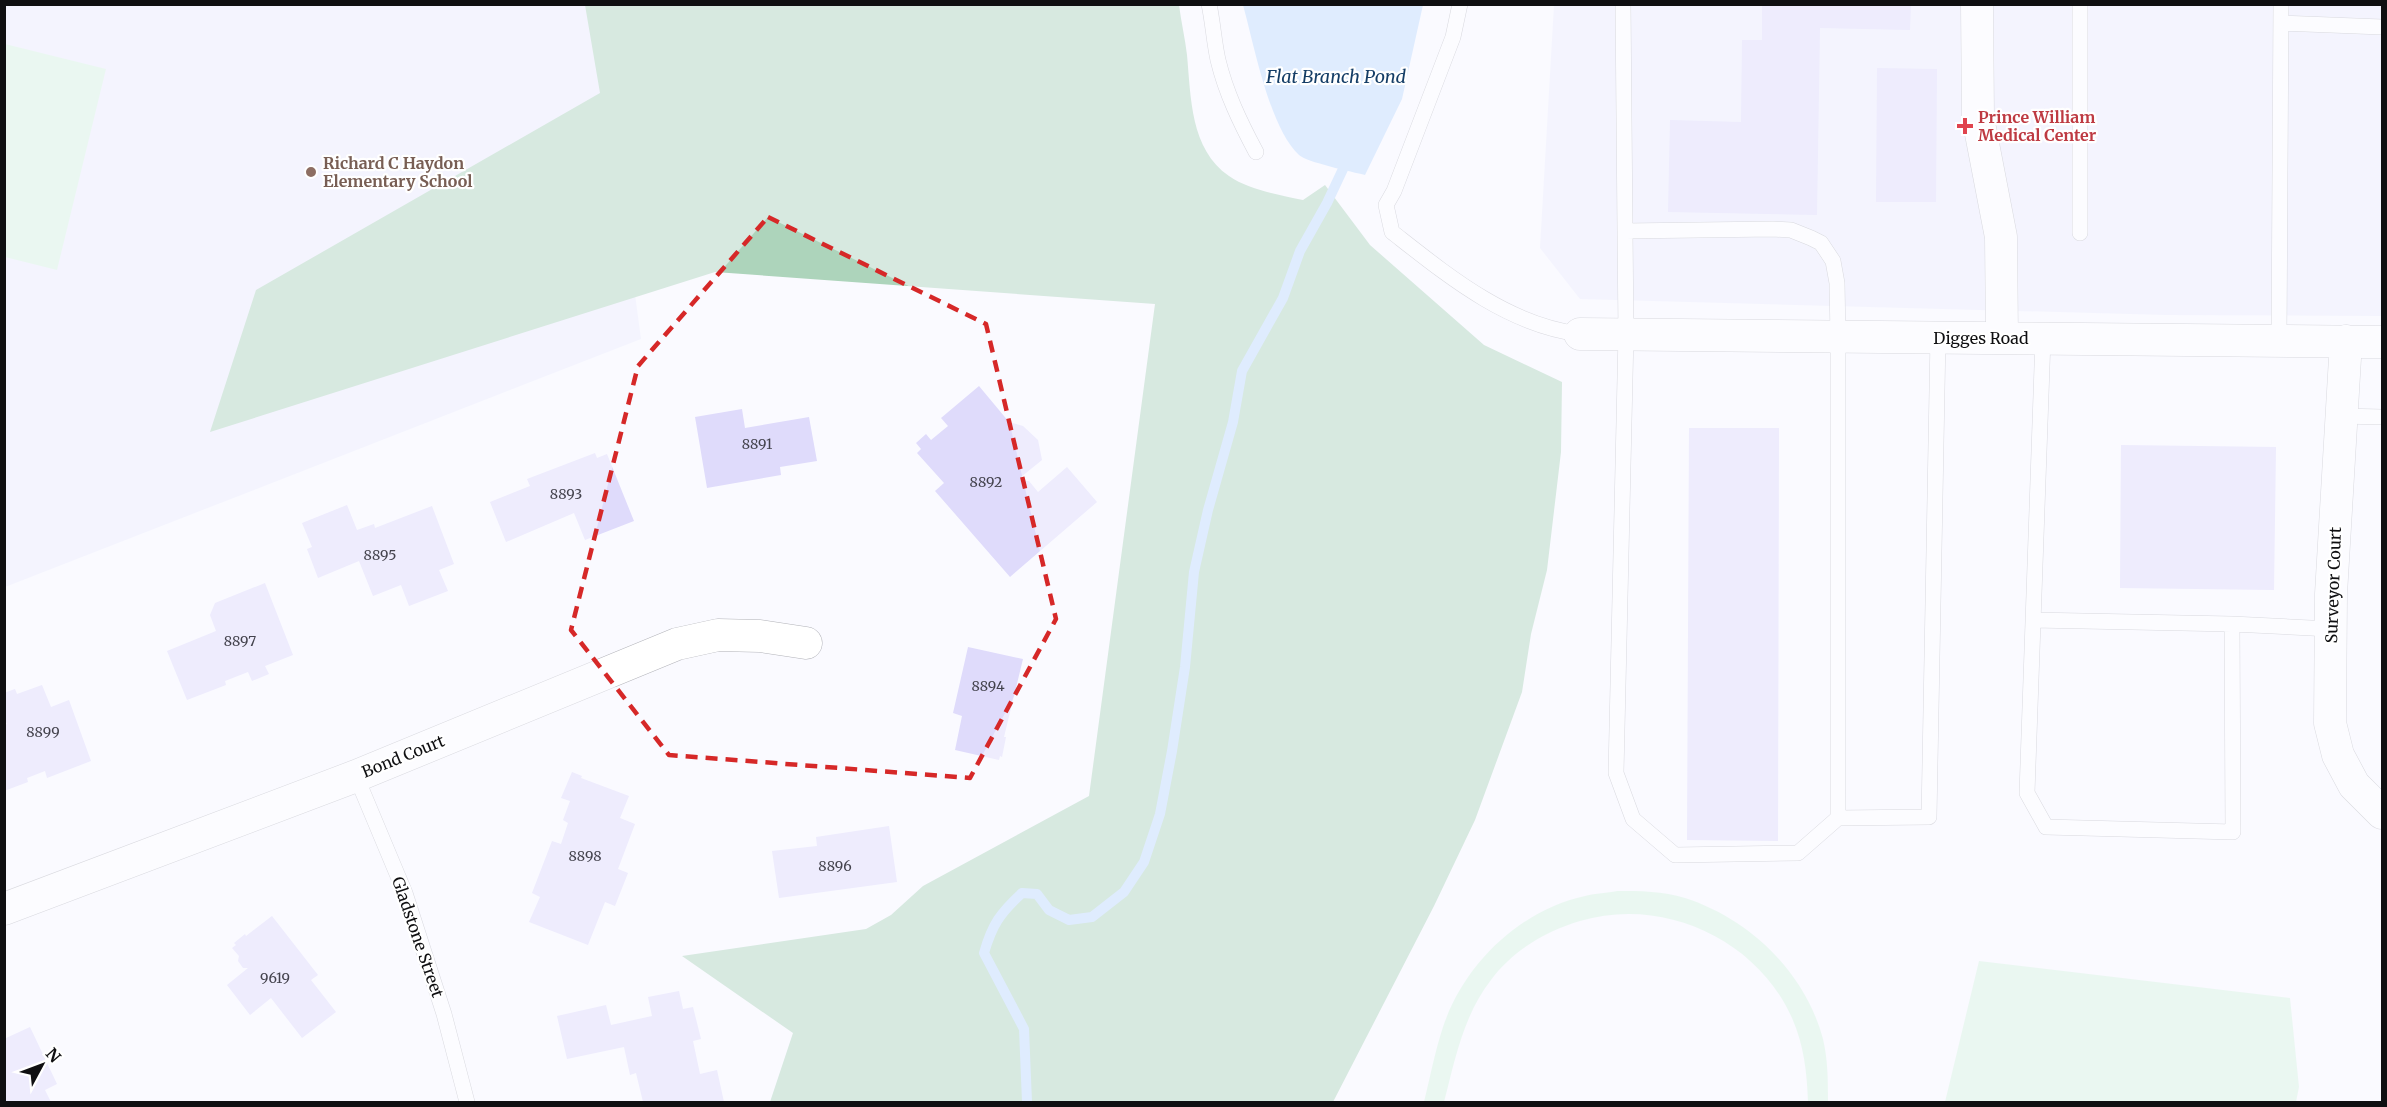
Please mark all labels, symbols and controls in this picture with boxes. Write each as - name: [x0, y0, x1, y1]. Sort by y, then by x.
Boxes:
- water label: Flat Branch Pond: [1265, 65, 1407, 88]
- place label: Prince William Medical Center: [1978, 107, 2097, 145]
- marker: Prince William Medical Center: [1956, 117, 1974, 135]
- place label: Richard C Haydon Elementary School: [323, 153, 472, 191]
- marker: Richard C Haydon Elementary School: [304, 165, 318, 179]
- street label: Digges Road: [1933, 328, 2029, 348]
- house number: 8891: [742, 435, 772, 453]
- house number: 8892: [970, 473, 1002, 491]
- house number: 8893: [550, 485, 582, 503]
- street label: Surveyor Court: [2321, 526, 2345, 644]
- house number: 8895: [364, 546, 396, 564]
- house number: 8897: [224, 632, 256, 650]
- house number: 8894: [971, 677, 1005, 695]
- house number: 8899: [26, 723, 60, 741]
- street label: Bond Court: [359, 730, 448, 782]
- house number: 8898: [568, 847, 602, 865]
- house number: 8896: [818, 857, 852, 875]
- street label: Gladstone Street: [388, 874, 448, 1001]
- house number: 9619: [260, 969, 290, 987]
- north arrow: [12, 1035, 72, 1095]
- text: N: [42, 1044, 65, 1067]

